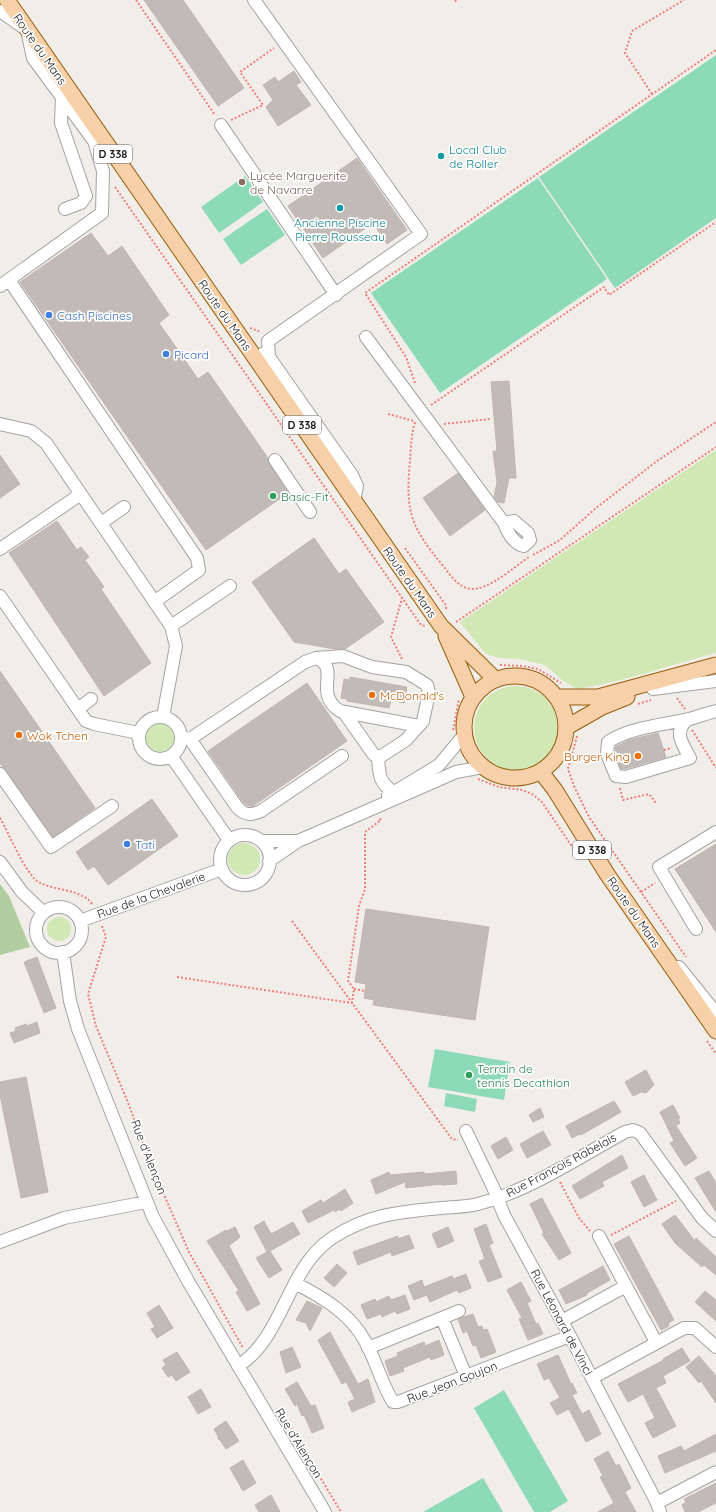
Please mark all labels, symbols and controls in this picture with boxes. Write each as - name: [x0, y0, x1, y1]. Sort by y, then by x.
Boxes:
- street label: Route du Mans: [10, 11, 70, 88]
- place label: Local Club de Roller: [449, 142, 507, 171]
- road number: D 338: [94, 145, 132, 163]
- marker: Local Club de Roller: [436, 151, 446, 161]
- place label: Lycée Marguerite de Navarre: [250, 168, 347, 197]
- marker: Lycée Marguerite de Navarre: [237, 177, 247, 187]
- marker: Ancienne Piscine Pierre Rousseau: [335, 203, 345, 213]
- place label: Ancienne Piscine Pierre Rousseau: [294, 215, 386, 244]
- street label: Route du Mans: [195, 277, 255, 354]
- place label: Cash Piscines: [57, 308, 132, 323]
- marker: Cash Piscines: [44, 310, 54, 320]
- place label: Picard: [174, 347, 209, 362]
- marker: Picard: [161, 349, 171, 359]
- road number: D 338: [283, 416, 321, 434]
- place label: Basic-Fit: [281, 489, 329, 504]
- marker: Basic-Fit: [268, 491, 278, 501]
- street label: Route du Mans: [380, 544, 440, 621]
- place label: McDonald's: [380, 688, 445, 703]
- marker: McDonald's: [367, 690, 377, 700]
- place label: Wok Tchen: [27, 728, 88, 743]
- marker: Wok Tchen: [14, 730, 24, 740]
- place label: Burger King: [564, 749, 630, 764]
- marker: Burger King: [633, 751, 643, 761]
- place label: Tati: [135, 837, 155, 852]
- marker: Tati: [122, 839, 132, 849]
- road number: D 338: [573, 841, 611, 859]
- street label: Rue de la Chevalerie: [95, 868, 207, 922]
- street label: Route du Mans: [604, 874, 664, 951]
- place label: Terrain de tennis Decathlon: [477, 1061, 570, 1090]
- marker: Terrain de tennis Decathlon: [464, 1070, 474, 1080]
- street label: Rue d'Alençon: [128, 1117, 170, 1197]
- street label: Rue François Rabelais: [503, 1129, 619, 1200]
- street label: Rue Léonard de Vinci: [528, 1266, 596, 1378]
- street label: Rue Jean Goujon: [405, 1358, 499, 1406]
- street label: Rue d'Alençon: [272, 1405, 326, 1481]

